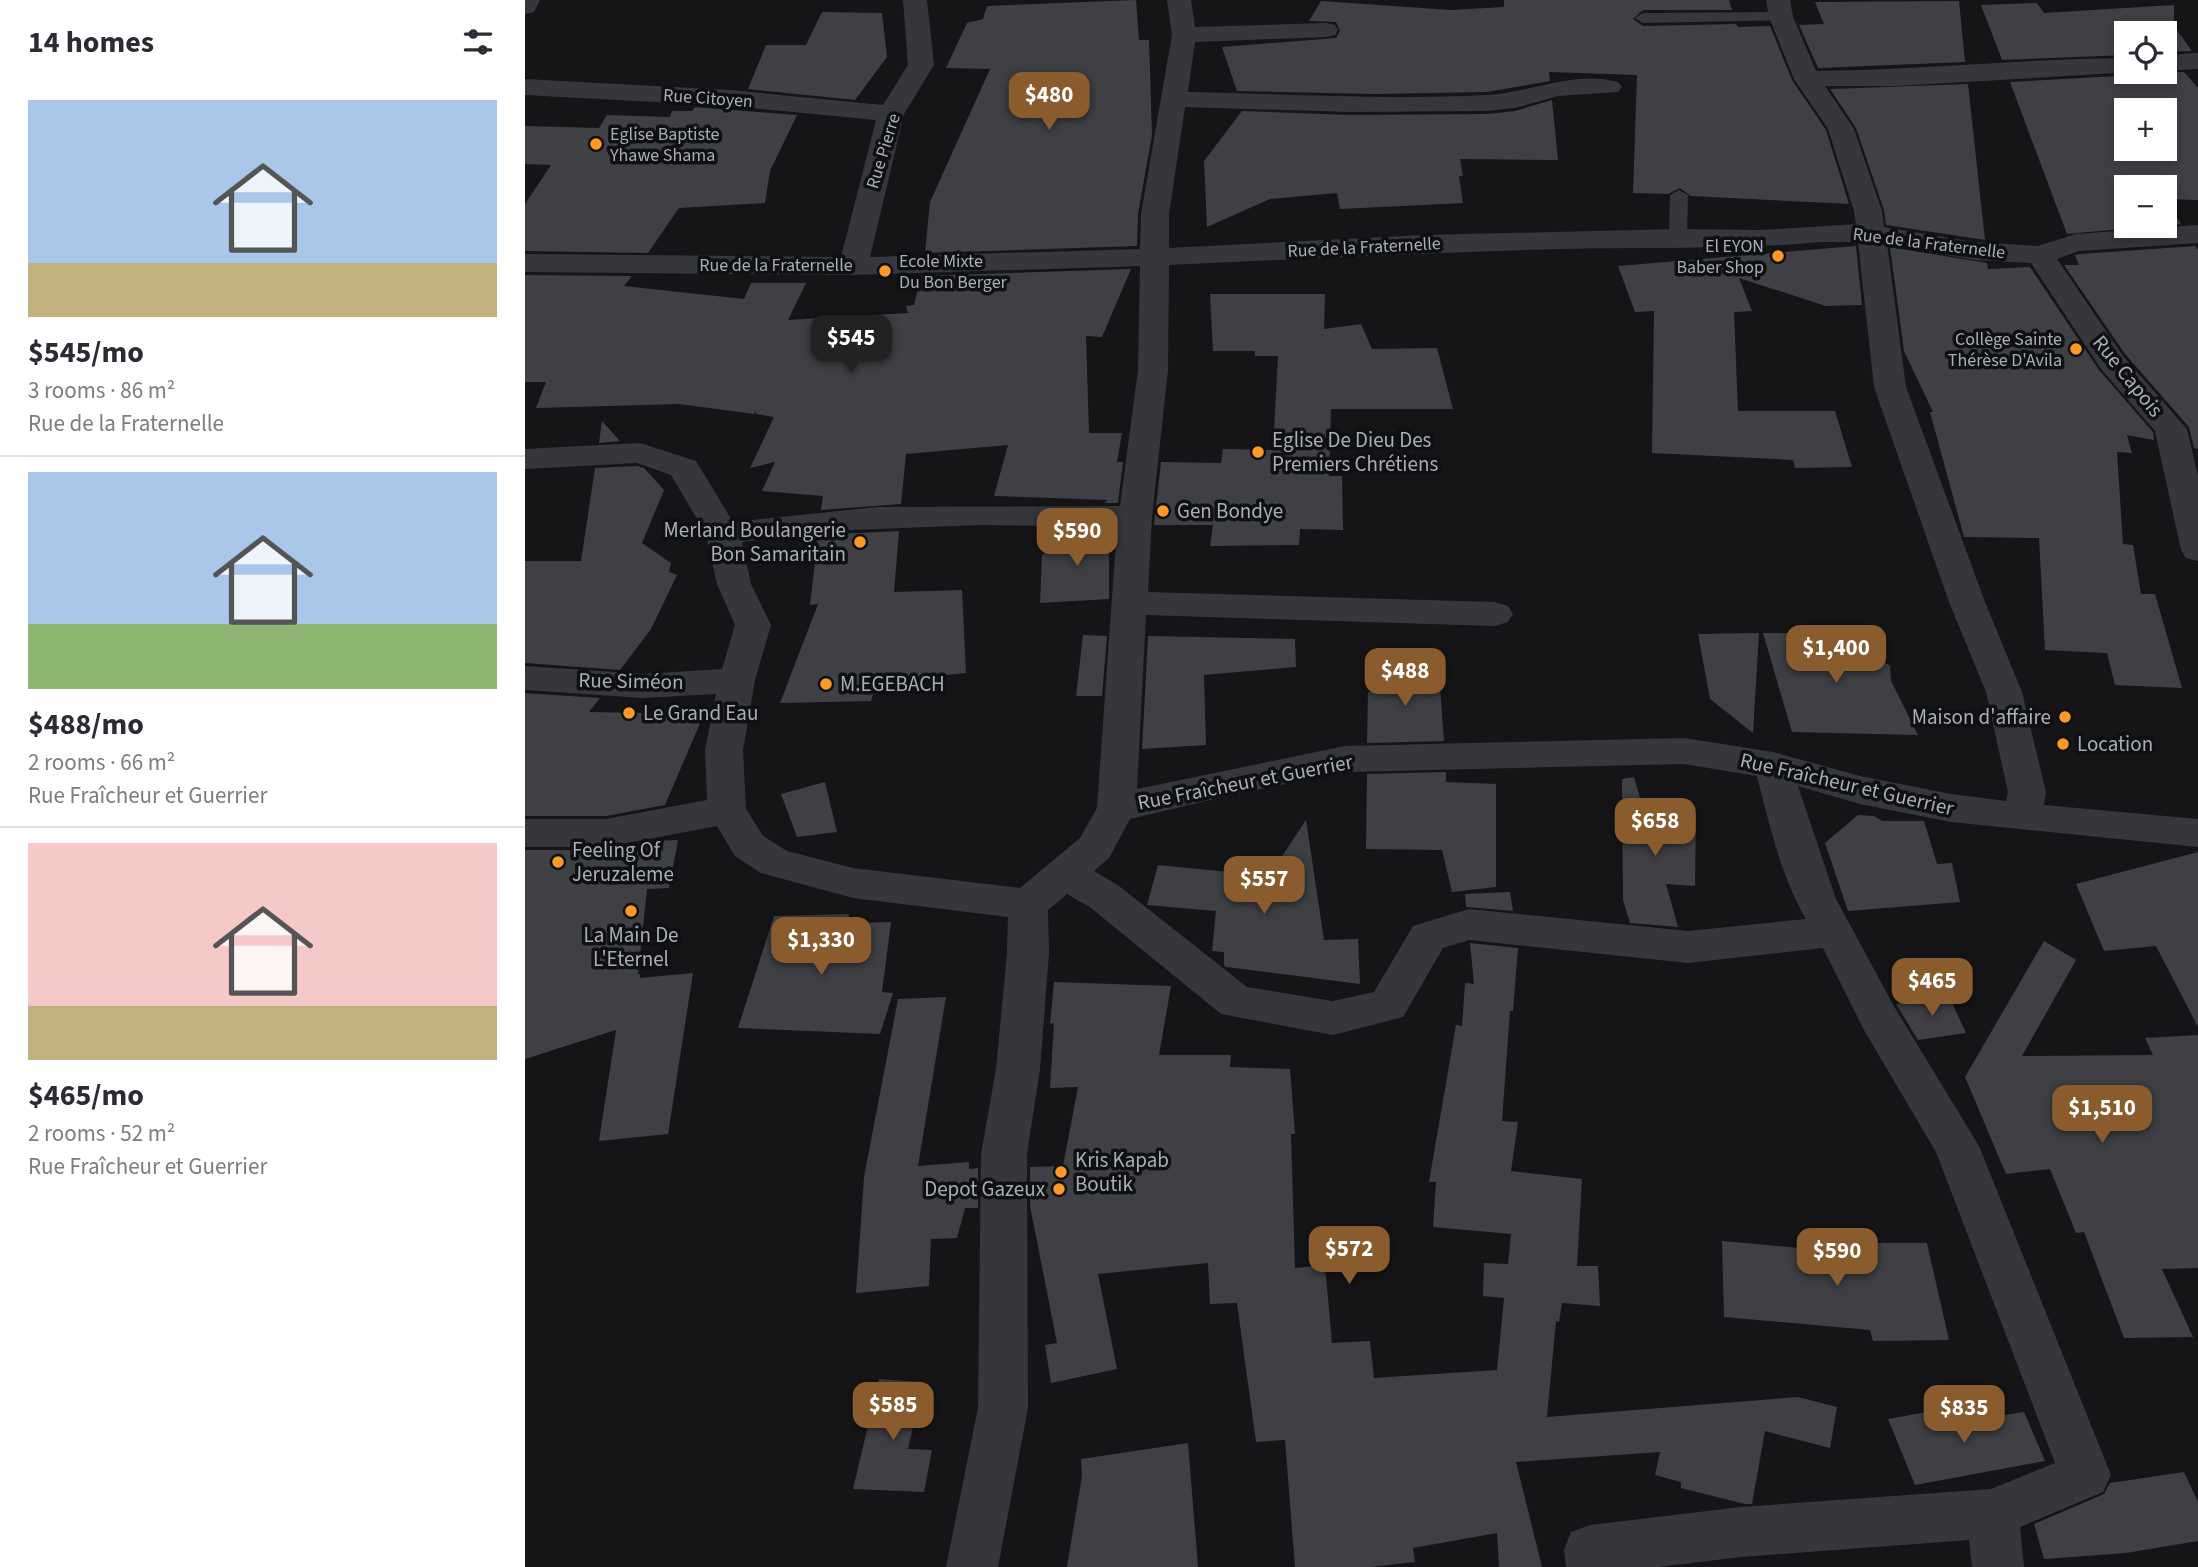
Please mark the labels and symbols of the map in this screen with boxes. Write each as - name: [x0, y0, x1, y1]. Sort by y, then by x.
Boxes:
- pin: $480: [1008, 72, 1090, 132]
- street label: Rue Citoyen: [662, 83, 754, 114]
- street label: Rue Pierre: [860, 110, 907, 192]
- place label: Eglise Baptiste Yhawe Shama: [609, 122, 720, 168]
- marker: Eglise Baptiste Yhawe Shama: [588, 136, 604, 152]
- street label: Rue de la Fraternelle: [1851, 222, 2007, 265]
- street label: Rue de la Fraternelle: [1287, 231, 1441, 264]
- place label: El EYON Baber Shop: [1676, 234, 1764, 280]
- marker: El EYON Baber Shop: [1770, 248, 1786, 264]
- place label: Ecole Mixte Du Bon Berger: [899, 249, 1008, 295]
- street label: Rue de la Fraternelle: [699, 253, 853, 278]
- marker: Ecole Mixte Du Bon Berger: [877, 263, 893, 279]
- pin: $545: [810, 316, 892, 375]
- place label: Collège Sainte Thérèse D'Avila: [1948, 327, 2062, 373]
- street label: Rue Capois: [2086, 329, 2170, 424]
- marker: Collège Sainte Thérèse D'Avila: [2068, 341, 2084, 357]
- place label: Eglise De Dieu Des Premiers Chrétiens: [1272, 425, 1438, 479]
- marker: Eglise De Dieu Des Premiers Chrétiens: [1250, 444, 1266, 460]
- place label: Gen Bondye: [1177, 496, 1283, 526]
- marker: Gen Bondye: [1155, 503, 1171, 519]
- pin: $590: [1036, 508, 1118, 568]
- place label: Merland Boulangerie Bon Samaritain: [664, 515, 846, 569]
- marker: Merland Boulangerie Bon Samaritain: [852, 534, 868, 550]
- pin: $1,400: [1779, 626, 1893, 685]
- pin: $488: [1364, 648, 1446, 708]
- street label: Rue Siméon: [578, 665, 684, 697]
- place label: M.EGEBACH: [840, 669, 945, 699]
- marker: M.EGEBACH: [818, 676, 834, 692]
- place label: Le Grand Eau: [643, 698, 758, 728]
- place label: Maison d'affaire: [1912, 702, 2051, 732]
- marker: Le Grand Eau: [621, 705, 637, 721]
- marker: Maison d'affaire: [2057, 709, 2073, 725]
- place label: Location: [2077, 729, 2153, 759]
- marker: Location: [2055, 736, 2071, 752]
- street label: Rue Fraîcheur et Guerrier: [1737, 745, 1958, 823]
- street label: Rue Fraîcheur et Guerrier: [1135, 746, 1356, 818]
- pin: $658: [1614, 798, 1696, 858]
- place label: Feeling Of Jeruzaleme: [572, 835, 674, 889]
- marker: Feeling Of Jeruzaleme: [550, 854, 566, 870]
- pin: $557: [1223, 856, 1305, 916]
- marker: La Main De L'Eternel: [623, 903, 639, 919]
- pin: $1,330: [764, 918, 878, 977]
- place label: La Main De L'Eternel: [583, 920, 679, 974]
- pin: $465: [1891, 958, 1973, 1018]
- pin: $1,510: [2045, 1086, 2159, 1145]
- place label: Kris Kapab Boutik: [1075, 1145, 1169, 1199]
- marker: Kris Kapab Boutik: [1053, 1164, 1069, 1180]
- place label: Depot Gazeux: [924, 1174, 1046, 1204]
- marker: Depot Gazeux: [1051, 1181, 1067, 1197]
- pin: $572: [1308, 1226, 1390, 1286]
- pin: $590: [1796, 1228, 1878, 1288]
- pin: $585: [852, 1382, 934, 1442]
- pin: $835: [1923, 1386, 2005, 1445]

